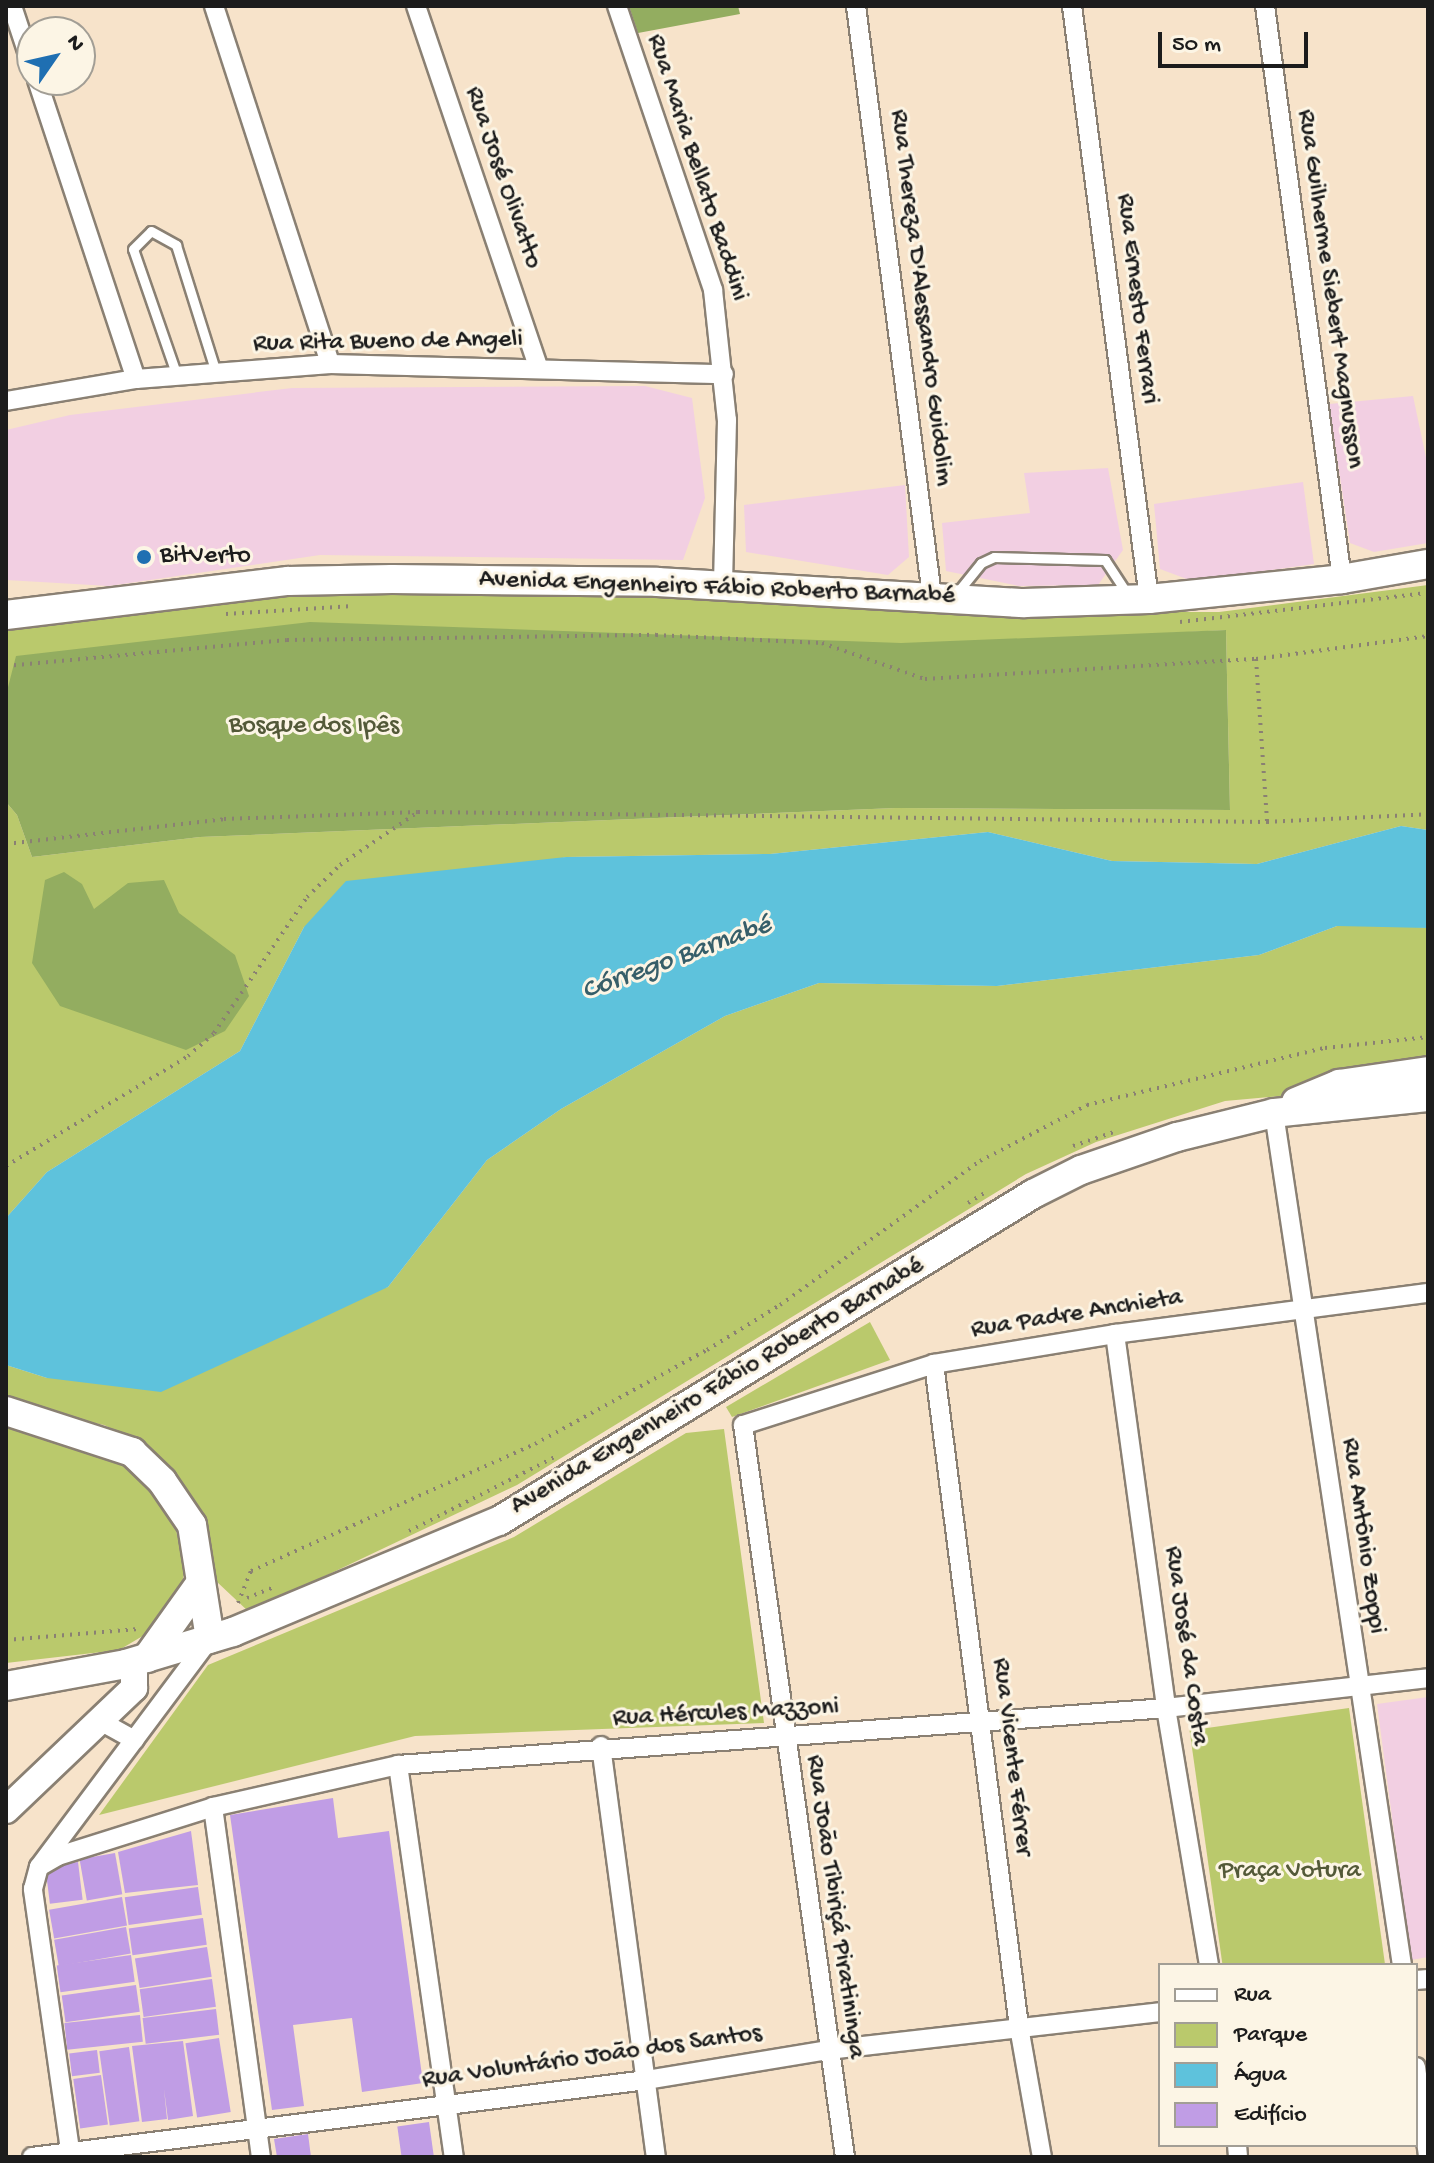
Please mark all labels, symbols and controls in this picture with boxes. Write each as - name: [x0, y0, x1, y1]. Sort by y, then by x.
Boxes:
- north arrow: [16, 16, 96, 96]
- scale bar: [1162, 16, 1312, 66]
- text: N: [59, 30, 89, 57]
- street label: Rua Maria Bellato Baddini: [638, 31, 754, 305]
- text: 50 m: [1172, 31, 1221, 60]
- street label: Rua José Olivatto: [456, 83, 548, 273]
- street label: Rua Thereza D'Alessandro Guidolim: [881, 108, 959, 488]
- street label: Rua Guilherme Siebert Magnusson: [1288, 108, 1370, 470]
- street label: Rua Ernesto Ferrari: [1108, 192, 1164, 406]
- street label: Rua Rita Bueno de Angeli: [253, 325, 523, 361]
- place label: BitVerto: [160, 541, 251, 573]
- marker: BitVerto: [135, 548, 153, 566]
- street label: Avenida Engenheiro Fábio Roberto Barnabé: [478, 565, 956, 613]
- park label: Bosque dos Ipês: [229, 711, 399, 743]
- water label: Córrego Barnabé: [578, 909, 776, 1009]
- street label: Avenida Engenheiro Fábio Roberto Barnabé: [506, 1251, 930, 1523]
- street label: Rua Padre Anchieta: [969, 1283, 1185, 1347]
- street label: Rua Antônio Zoppi: [1333, 1436, 1391, 1636]
- street label: Rua José da Costa: [1156, 1544, 1214, 1748]
- street label: Rua Vicente Férrer: [983, 1656, 1039, 1858]
- street label: Rua Hércules Mazzoni: [612, 1692, 840, 1736]
- street label: Rua João Tibiriçá Piratininga: [797, 1753, 871, 2061]
- park label: Praça Votura: [1219, 1856, 1361, 1888]
- legend: [1158, 1963, 1418, 2147]
- text: Rua: [1234, 1981, 1271, 2010]
- street label: Rua Voluntário João dos Santos: [420, 2019, 764, 2097]
- text: Parque: [1234, 2021, 1307, 2050]
- text: Água: [1234, 2061, 1286, 2090]
- text: Edifício: [1234, 2101, 1307, 2130]

